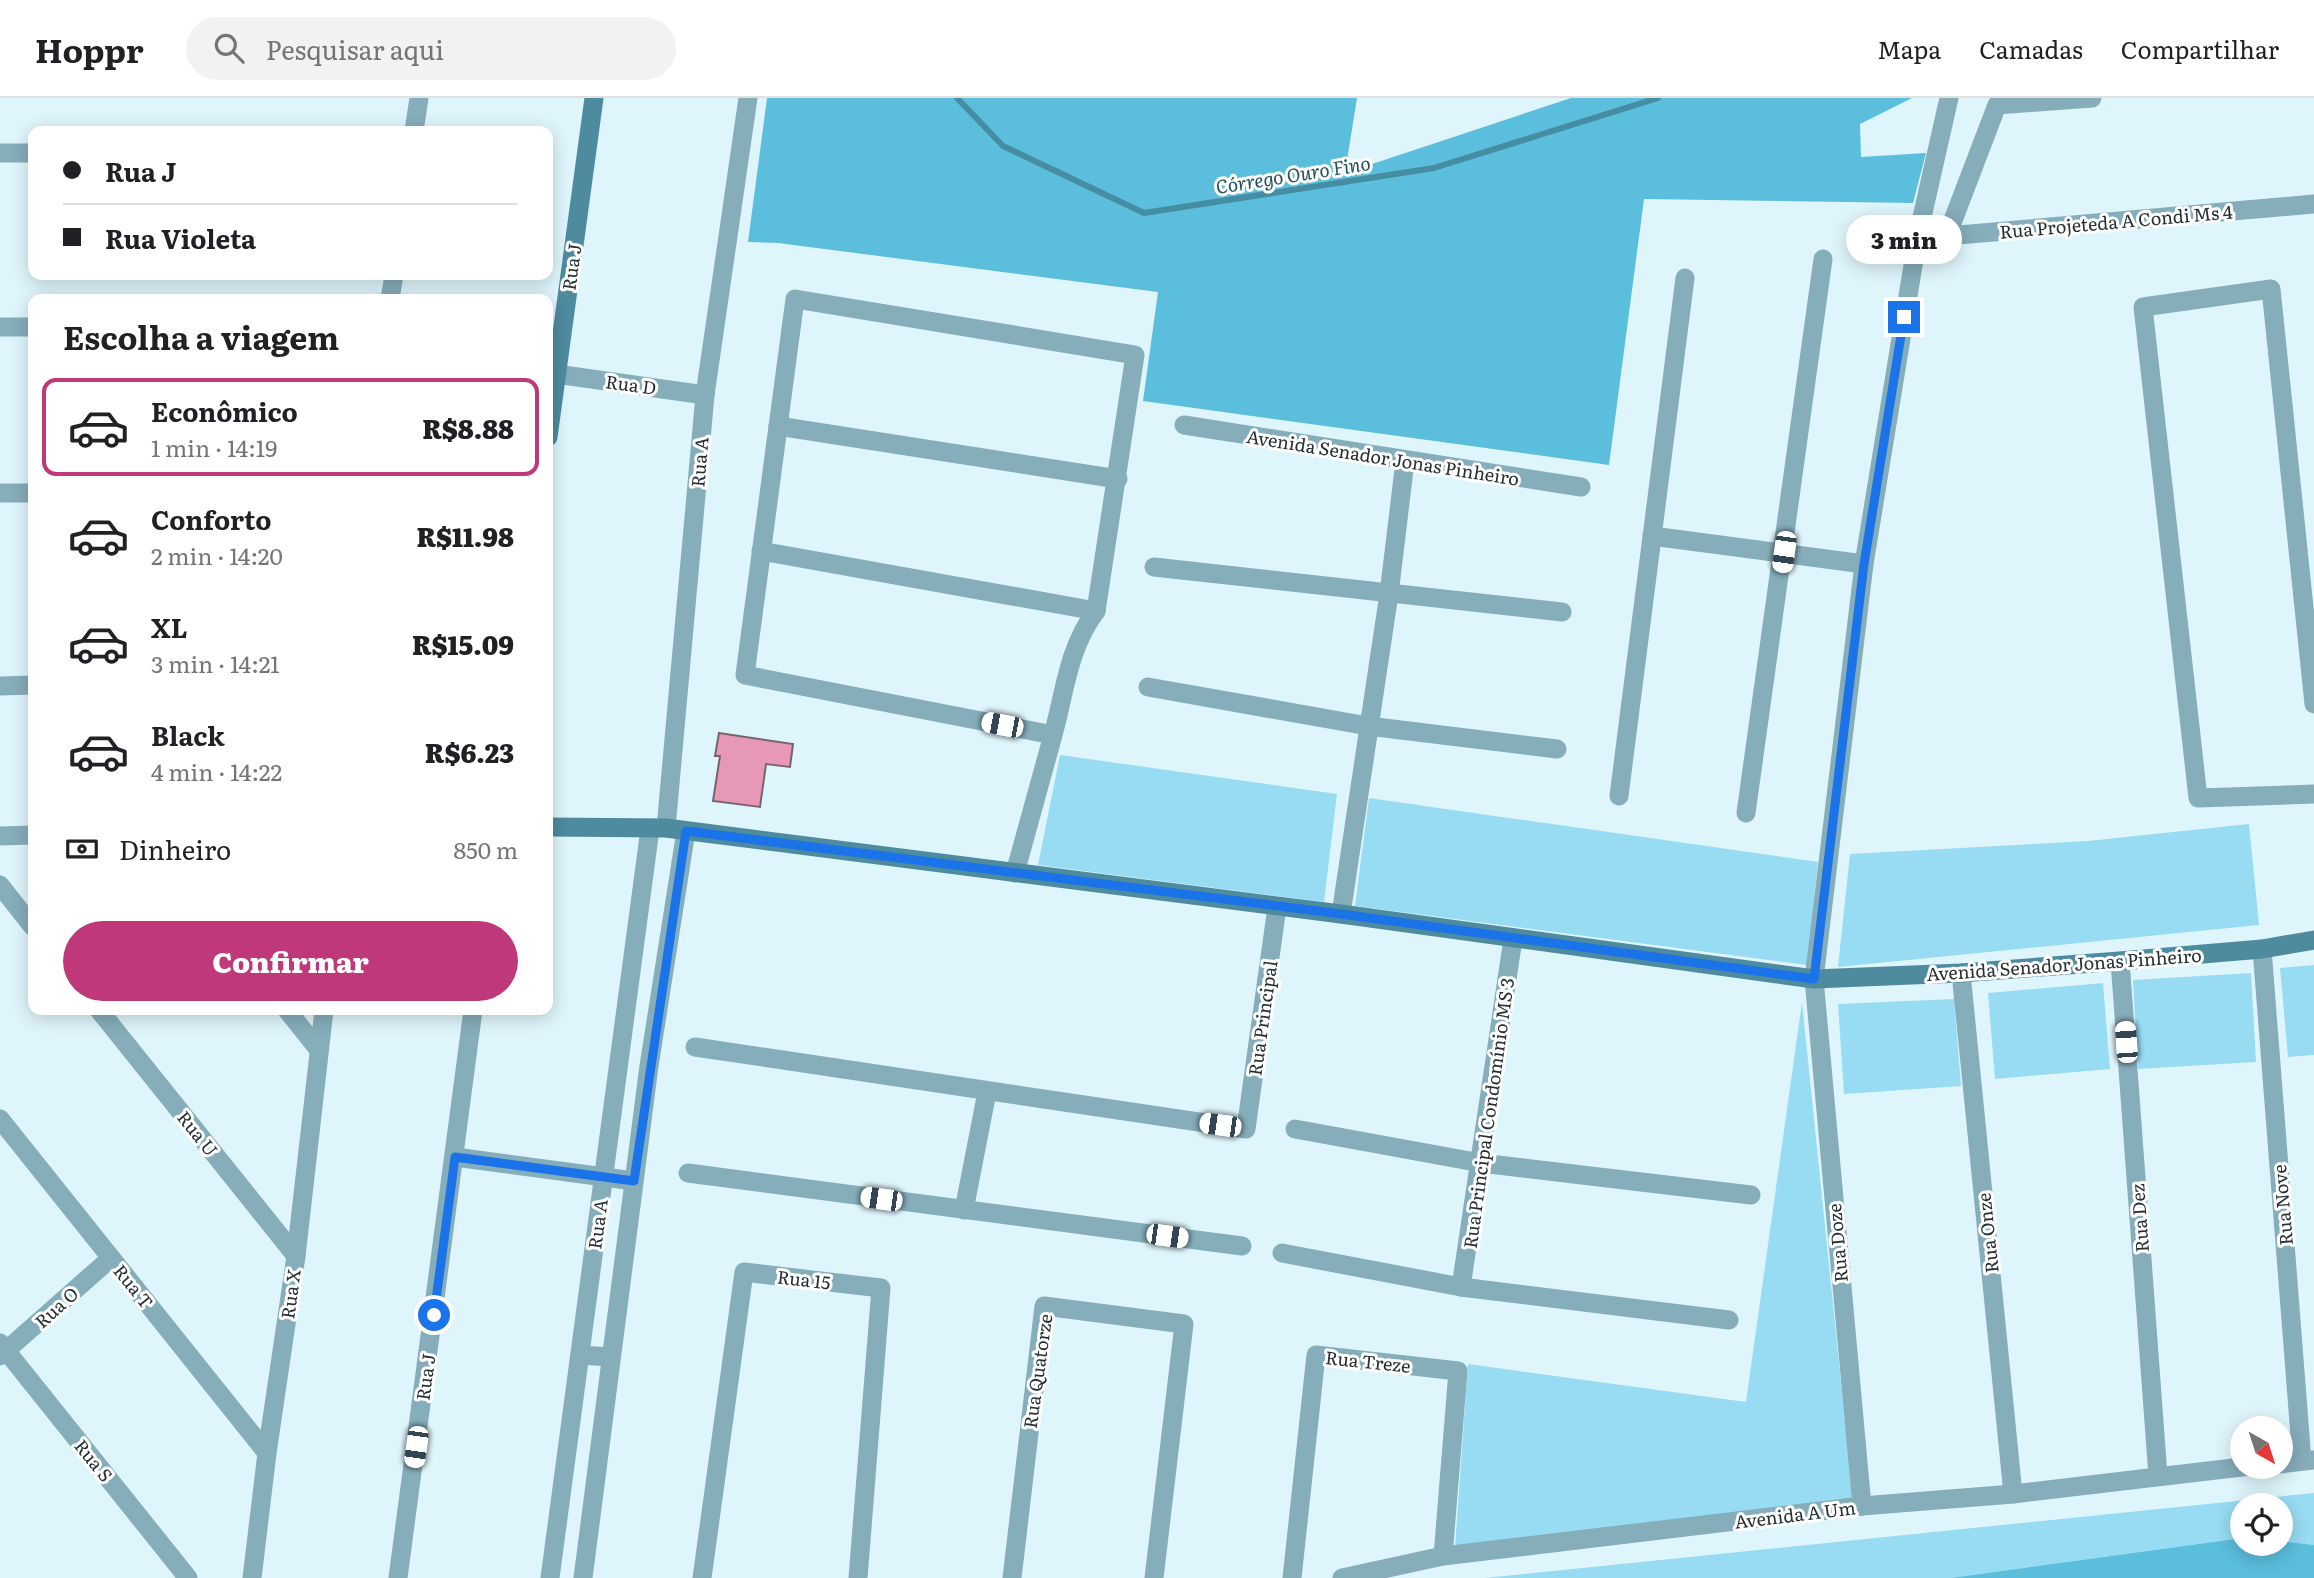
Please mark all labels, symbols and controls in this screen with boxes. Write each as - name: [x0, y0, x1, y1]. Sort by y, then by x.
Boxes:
- search box: [186, 17, 676, 80]
- text: Hoppr: [35, 24, 144, 73]
- icon: search: [210, 29, 248, 67]
- text: Pesquisar aqui: [266, 29, 444, 68]
- text: Mapa: [1877, 31, 1941, 66]
- text: Camadas: [1979, 31, 2083, 66]
- text: Compartilhar: [2121, 31, 2279, 66]
- water label: Córrego Ouro Fino: [1214, 148, 1372, 200]
- text: Rua J: [105, 151, 176, 190]
- street label: Rua Projeteda A Condi Ms 4: [1998, 197, 2234, 245]
- callout: 3 min: [1846, 216, 1962, 264]
- text: Rua Violeta: [105, 218, 256, 257]
- text: 3 min: [1871, 222, 1937, 256]
- street label: Rua J: [554, 242, 588, 292]
- route end: [1888, 301, 1920, 333]
- text: Escolha a viagem: [63, 312, 339, 360]
- street label: Rua D: [604, 367, 658, 401]
- text: Econômico: [151, 391, 298, 430]
- icon: car: [67, 396, 130, 459]
- text: R$8.88: [422, 408, 514, 447]
- street label: Avenida Senador Jonas Pinheiro: [1245, 422, 1521, 492]
- text: 1 min · 14:19: [151, 430, 277, 464]
- street label: Rua A: [683, 436, 715, 488]
- text: Conforto: [151, 499, 271, 538]
- icon: car: [67, 504, 130, 567]
- text: R$11.98: [416, 516, 514, 555]
- car: [1771, 530, 1798, 574]
- text: 2 min · 14:20: [151, 538, 283, 572]
- text: XL: [151, 607, 188, 646]
- icon: car: [67, 612, 130, 675]
- text: R$15.09: [412, 624, 514, 663]
- text: 3 min · 14:21: [151, 646, 280, 680]
- car: [980, 711, 1025, 739]
- text: Black: [151, 715, 225, 754]
- icon: car: [67, 720, 130, 783]
- text: R$6.23: [425, 732, 514, 771]
- text: 4 min · 14:22: [151, 754, 282, 788]
- text: Dinheiro: [119, 829, 231, 868]
- icon: cash: [63, 830, 101, 868]
- text: 850 m: [453, 832, 518, 866]
- button: Confirmar: [63, 921, 518, 1001]
- street label: Avenida Senador Jonas Pinheiro: [1926, 941, 2202, 987]
- street label: Rua Principal: [1241, 959, 1283, 1077]
- street label: Rua Principal Condomínio MS 3: [1456, 976, 1520, 1250]
- car: [2115, 1020, 2138, 1064]
- street label: Rua U: [171, 1104, 225, 1162]
- car: [1198, 1112, 1243, 1138]
- street label: Rua Nove: [2265, 1164, 2299, 1246]
- street label: Rua Dez: [2123, 1183, 2155, 1253]
- car: [859, 1186, 904, 1212]
- street label: Rua Onze: [1969, 1191, 2005, 1275]
- street label: Rua A: [580, 1197, 614, 1251]
- street label: Rua Doze: [1820, 1202, 1854, 1284]
- car: [1145, 1223, 1190, 1249]
- street label: Rua T: [108, 1258, 160, 1314]
- street label: Rua 15: [776, 1262, 832, 1296]
- street label: Rua X: [273, 1267, 307, 1320]
- street label: Rua O: [28, 1280, 84, 1334]
- route start: [418, 1299, 450, 1331]
- street label: Rua Quatorze: [1016, 1312, 1058, 1430]
- street label: Rua Treze: [1324, 1343, 1412, 1379]
- street label: Rua J: [408, 1352, 442, 1402]
- north arrow: [2230, 1416, 2292, 1479]
- map controls: [2230, 1416, 2293, 1556]
- car: [403, 1425, 430, 1469]
- street label: Rua S: [68, 1433, 120, 1487]
- street label: Avenida A Um: [1733, 1493, 1857, 1535]
- button: locate: [2230, 1493, 2293, 1556]

